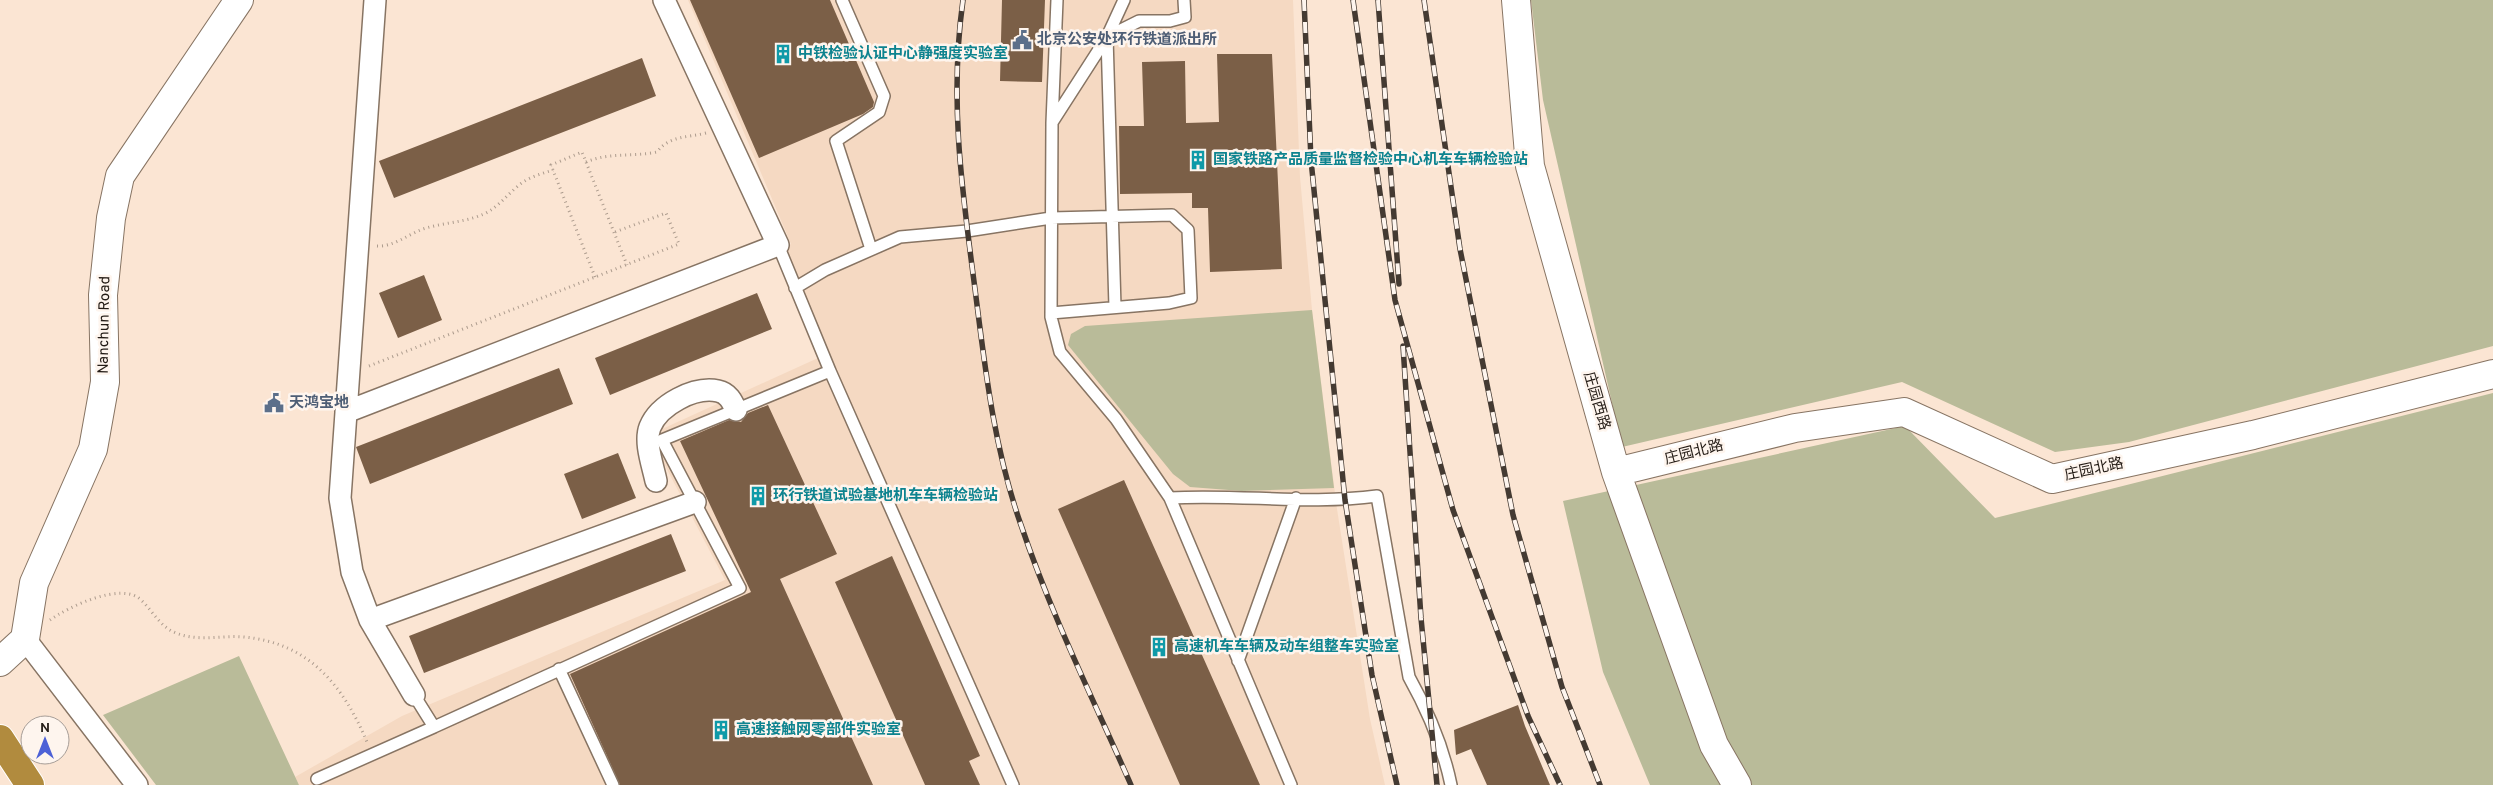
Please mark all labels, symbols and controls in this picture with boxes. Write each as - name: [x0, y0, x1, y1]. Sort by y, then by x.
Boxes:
- public building icon: 北京公安处环行铁道派出所: [1011, 29, 1033, 51]
- place label: 北京公安处环行铁道派出所: [1037, 31, 1217, 50]
- building icon: 中铁检验认证中心静强度实验室: [772, 43, 794, 65]
- place label: 中铁检验认证中心静强度实验室: [798, 44, 1008, 64]
- building icon: 国家铁路产品质量监督检验中心机车车辆检验站: [1187, 149, 1209, 171]
- place label: 国家铁路产品质量监督检验中心机车车辆检验站: [1213, 150, 1528, 170]
- street label: Nanchun Road: [95, 276, 115, 374]
- street label: 庄园西路: [1579, 370, 1613, 432]
- public building icon: 天鸿宝地: [263, 392, 285, 414]
- place label: 天鸿宝地: [289, 394, 349, 413]
- street label: 庄园北路: [1662, 436, 1725, 469]
- street label: 庄园北路: [2062, 453, 2125, 486]
- building icon: 环行铁道试验基地机车车辆检验站: [747, 485, 769, 507]
- place label: 环行铁道试验基地机车车辆检验站: [773, 486, 998, 506]
- building icon: 高速机车车辆及动车组整车实验室: [1148, 636, 1170, 658]
- place label: 高速机车车辆及动车组整车实验室: [1174, 637, 1399, 657]
- north arrow: [20, 715, 70, 765]
- building icon: 高速接触网零部件实验室: [710, 719, 732, 741]
- text: N: [40, 720, 50, 737]
- place label: 高速接触网零部件实验室: [736, 720, 901, 740]

